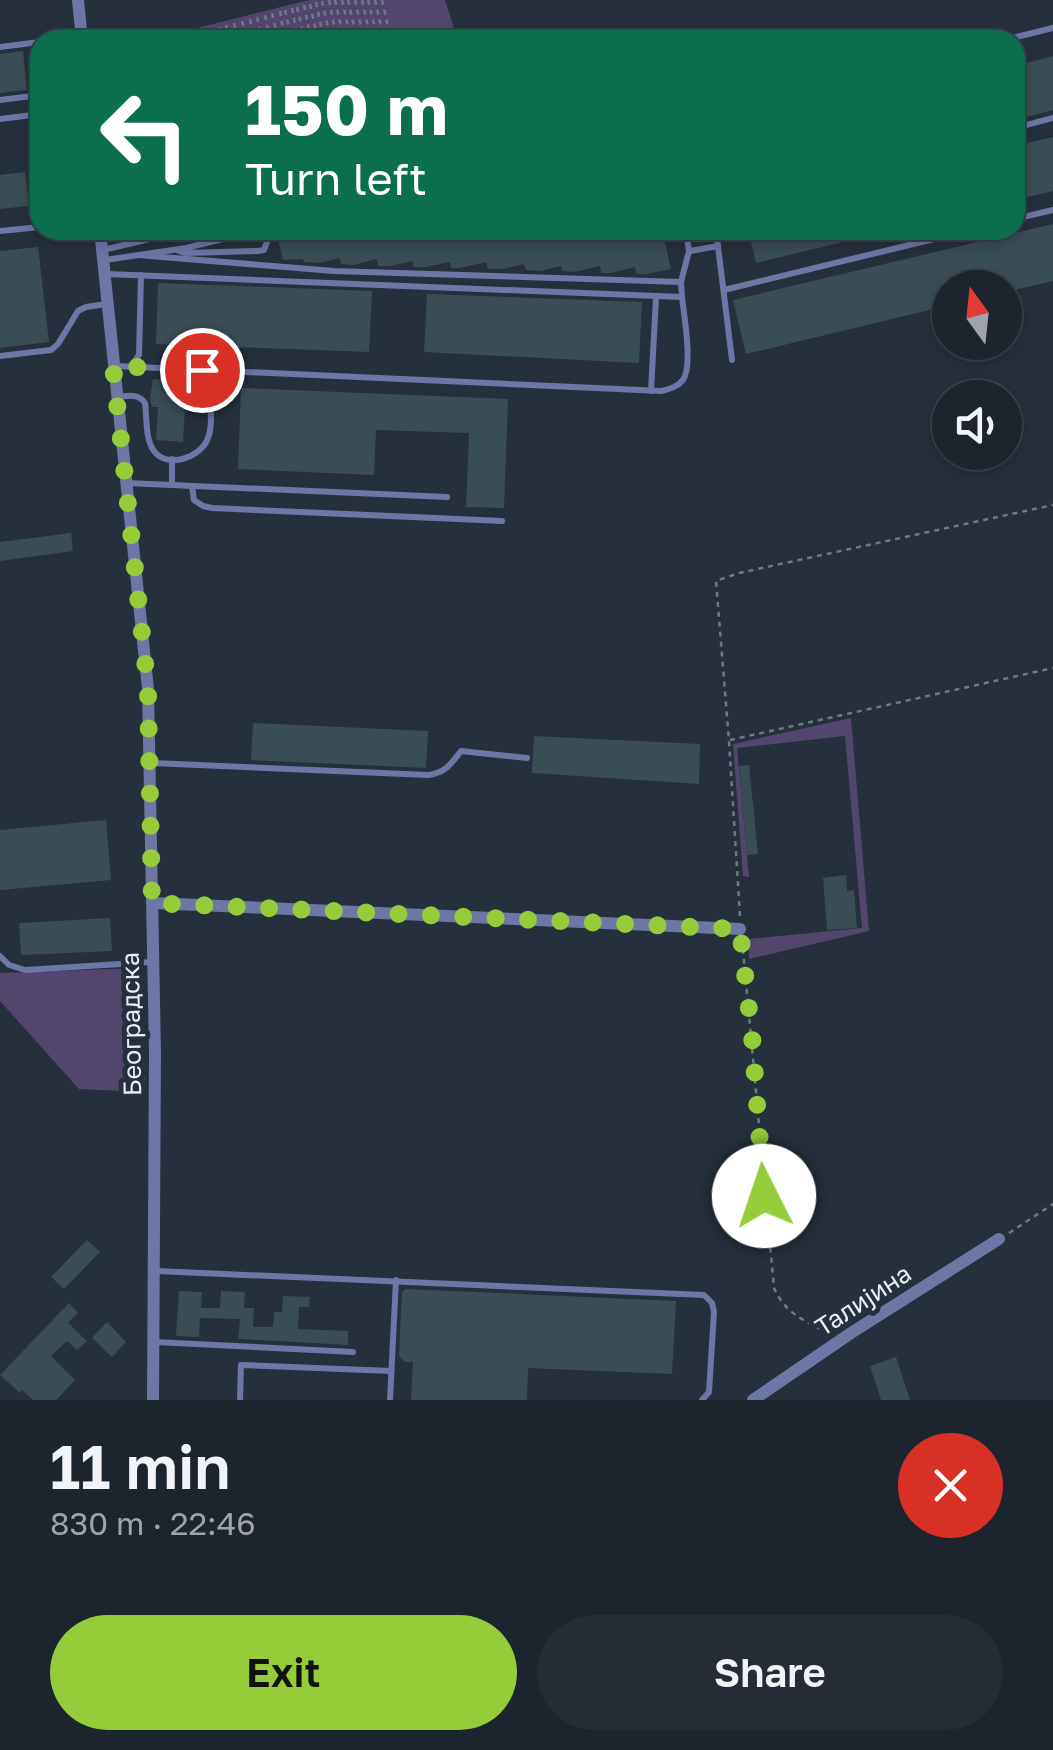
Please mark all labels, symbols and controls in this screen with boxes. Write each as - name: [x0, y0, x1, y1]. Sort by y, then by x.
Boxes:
- text: 150 m: [245, 66, 448, 150]
- icon: left: [80, 70, 210, 200]
- text: Turn left: [245, 151, 427, 205]
- north arrow: [932, 270, 1022, 360]
- map controls: [932, 270, 1022, 470]
- pin: [160, 328, 245, 413]
- icon: arrive: [175, 343, 230, 398]
- button: sound: [932, 380, 1022, 470]
- street label: Београдска: [114, 952, 147, 1096]
- position arrow: [712, 1144, 816, 1248]
- street label: Талијина: [809, 1257, 917, 1342]
- text: 11 min: [50, 1430, 231, 1502]
- button: close: [898, 1433, 1003, 1538]
- text: 830 m · 22:46: [50, 1504, 256, 1542]
- button: Exit: [50, 1615, 517, 1730]
- button: Share: [537, 1615, 1003, 1730]

